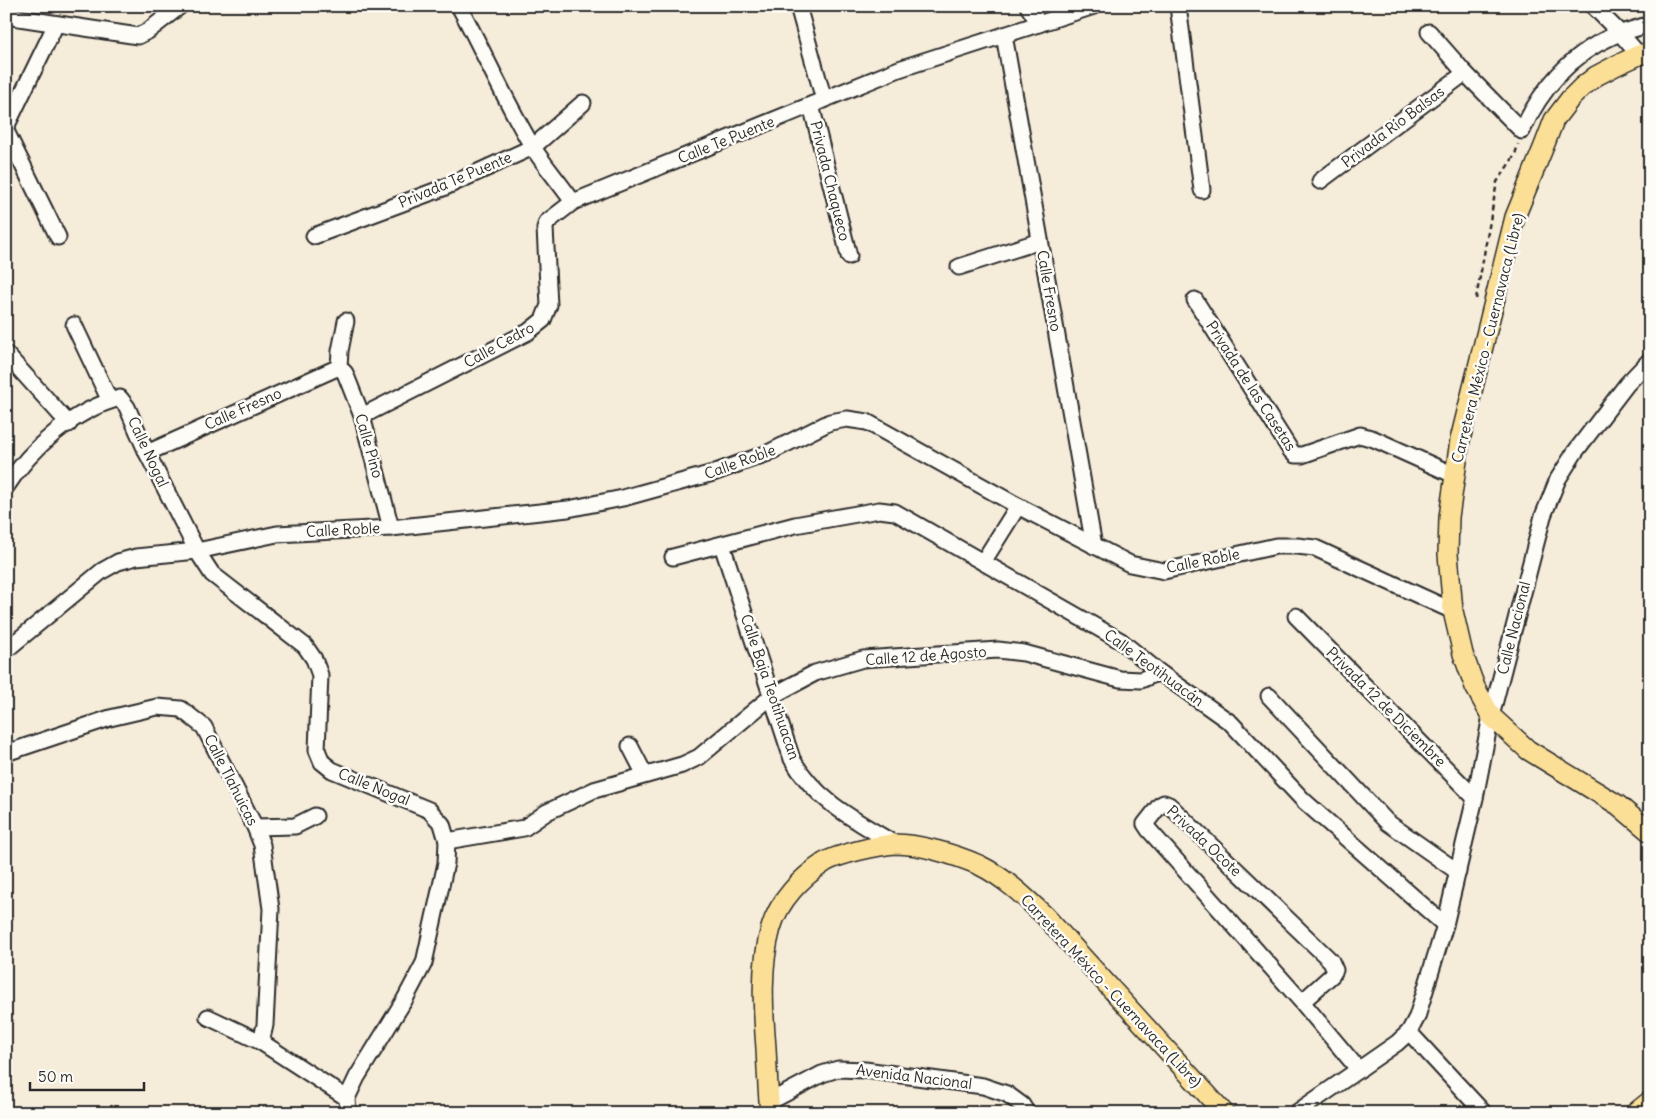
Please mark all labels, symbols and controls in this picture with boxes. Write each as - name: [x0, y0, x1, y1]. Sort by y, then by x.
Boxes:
- street label: Privada Río Balsas: [1337, 82, 1448, 172]
- street label: Calle Te Puente: [675, 112, 777, 168]
- street label: Privada Chaqueco: [806, 119, 855, 243]
- street label: Privada Te Puente: [395, 147, 514, 212]
- street label: Carretera México - Cuernavaca (Libre): [1447, 211, 1528, 465]
- street label: Calle Fresno: [1033, 249, 1066, 333]
- street label: Calle Cedro: [460, 317, 537, 372]
- street label: Privada de las Casetas: [1202, 317, 1301, 455]
- street label: Calle Fresno: [201, 383, 284, 434]
- street label: Calle Pino: [351, 411, 388, 480]
- street label: Calle Nogal: [124, 413, 173, 490]
- street label: Calle Roble: [702, 440, 778, 483]
- street label: Calle Roble: [305, 518, 381, 541]
- street label: Calle Roble: [1165, 544, 1241, 577]
- street label: Calle Nacional: [1493, 579, 1534, 676]
- street label: Calle Baja Teotihuacan: [737, 612, 804, 762]
- street label: Calle Teotihuacán: [1101, 625, 1208, 710]
- street label: Calle 12 de Agosto: [865, 642, 987, 669]
- street label: Privada 12 de Diciembre: [1323, 643, 1450, 770]
- street label: Calle Tlahuicas: [200, 731, 263, 829]
- street label: Calle Nogal: [336, 764, 413, 810]
- street label: Privada Ocote: [1163, 801, 1246, 880]
- street label: Carretera México - Cuernavaca (Libre): [1017, 890, 1206, 1091]
- scale bar: [30, 1059, 144, 1091]
- street label: Avenida Nacional: [855, 1060, 973, 1093]
- text: 50 m: [38, 1067, 73, 1086]

